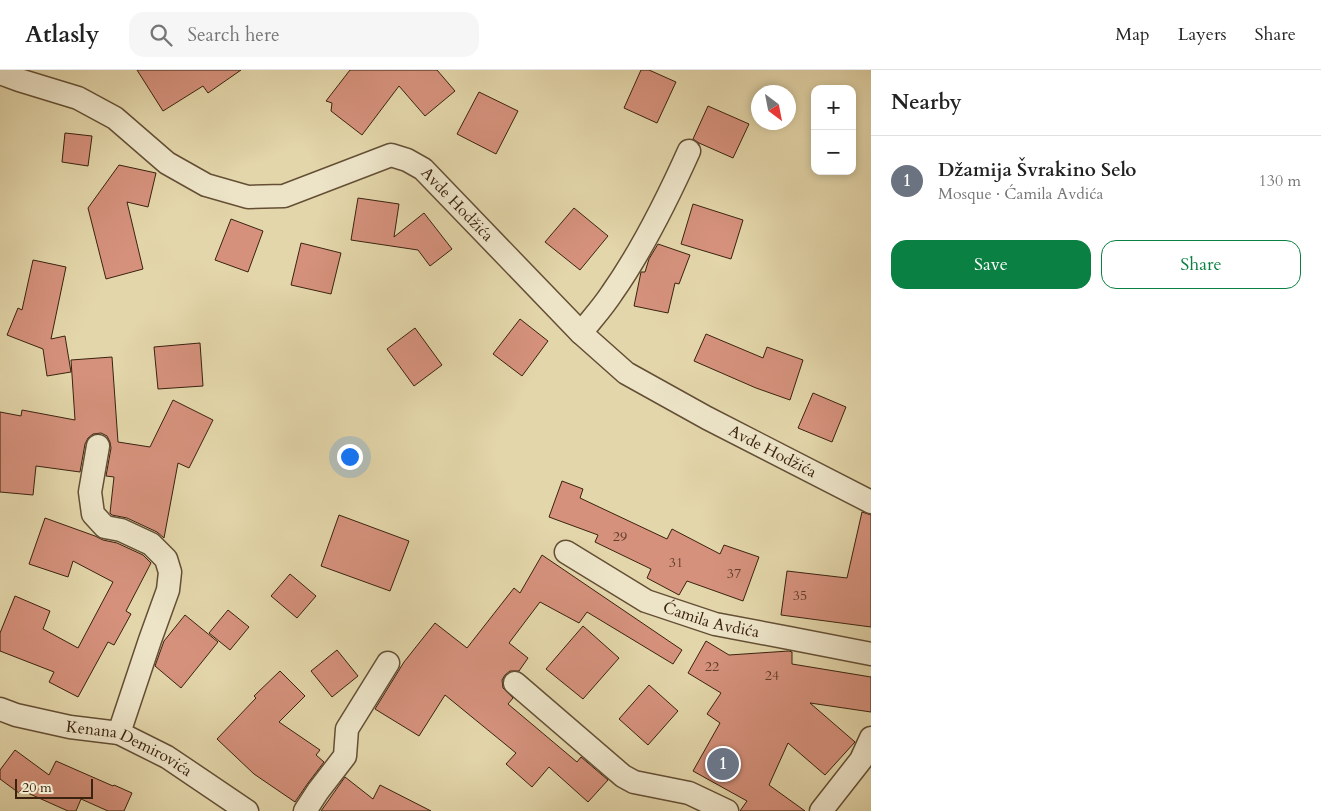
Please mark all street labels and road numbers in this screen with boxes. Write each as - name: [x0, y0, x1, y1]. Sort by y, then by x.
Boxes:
- street label: Avde Hodžića: [416, 162, 498, 247]
- street label: Avde Hodžića: [725, 420, 820, 483]
- street label: Ćamila Avdića: [660, 596, 761, 643]
- street label: Kenana Demirovića: [65, 716, 197, 782]

